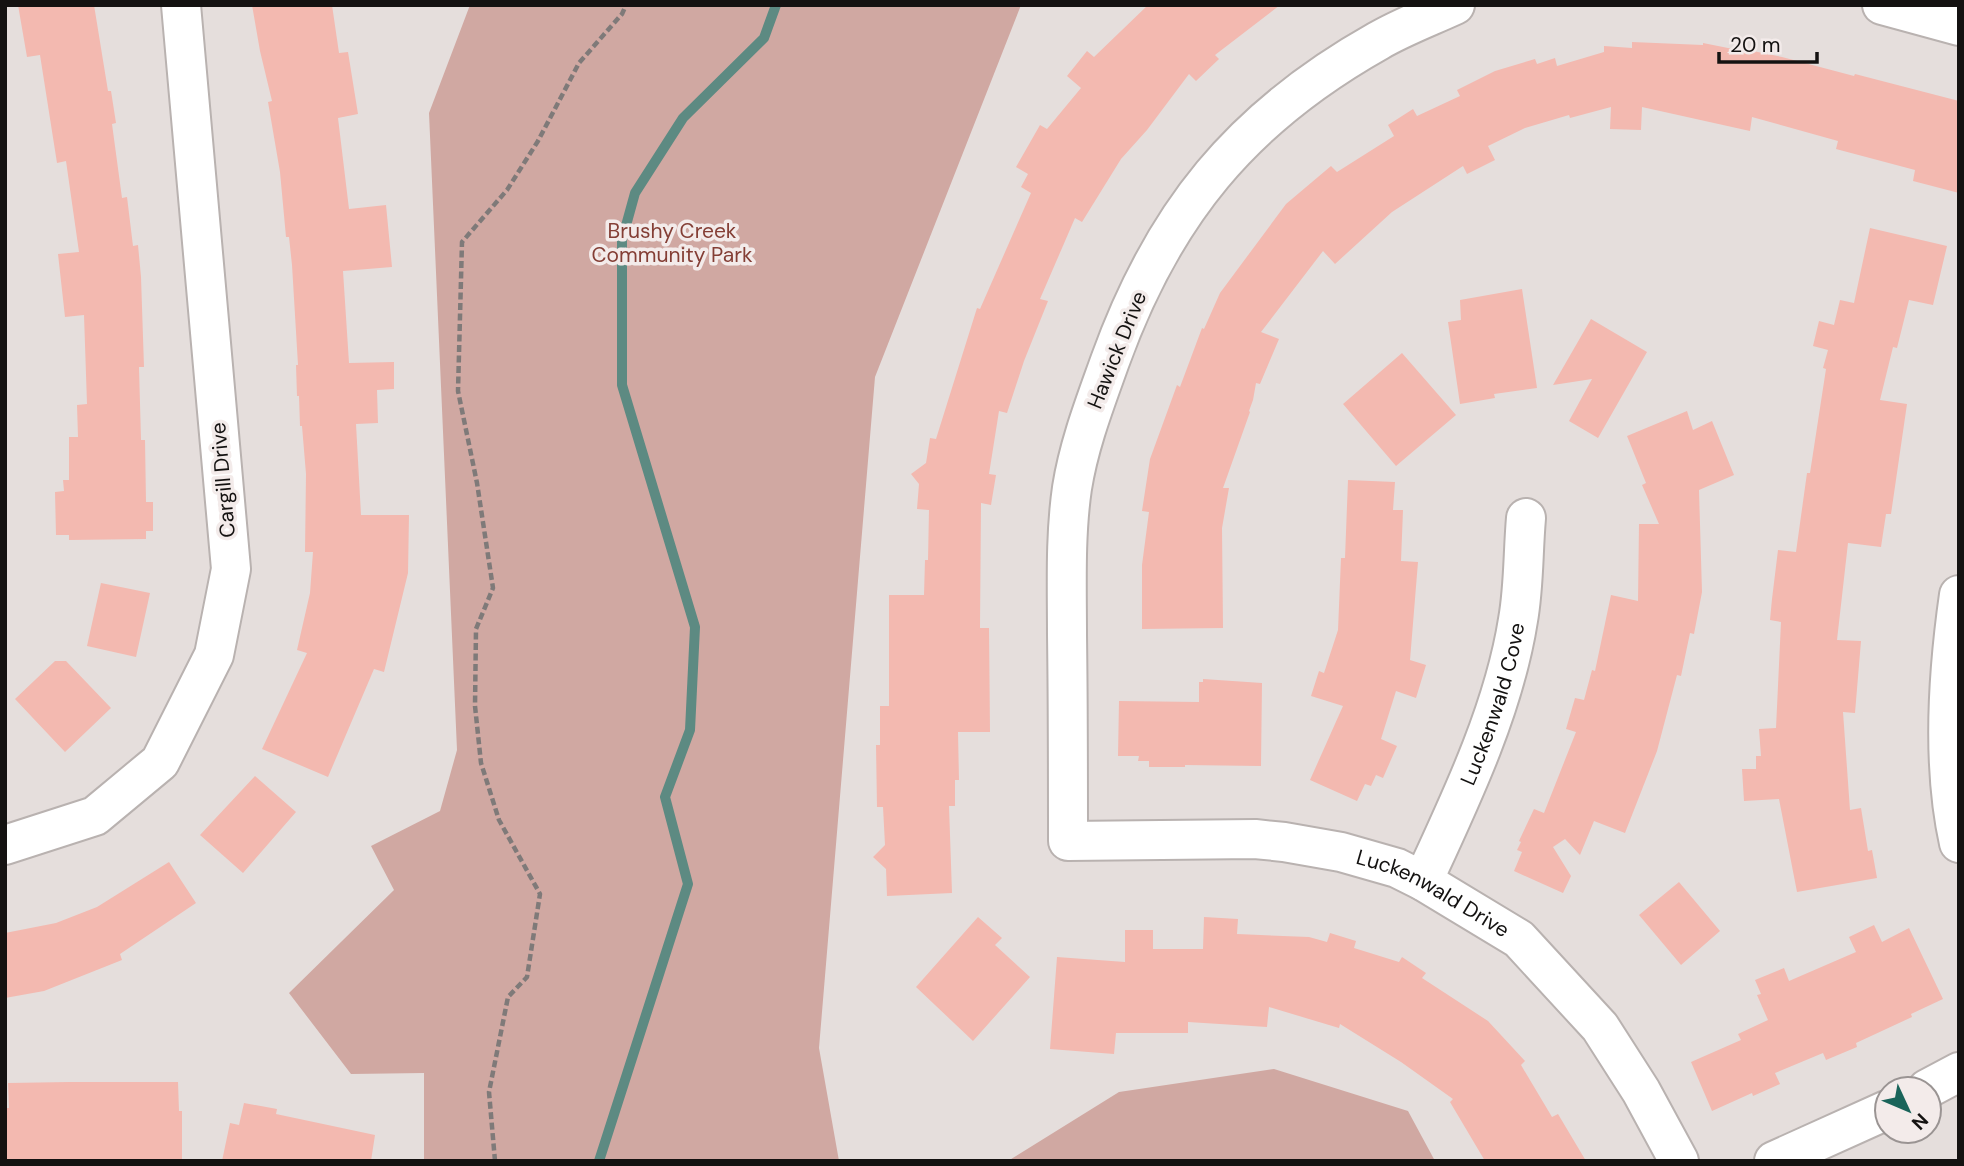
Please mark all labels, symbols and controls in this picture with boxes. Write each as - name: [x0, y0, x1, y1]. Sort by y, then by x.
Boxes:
- scale bar: [1719, 21, 1817, 65]
- text: 20 m: [1730, 31, 1781, 59]
- park label: Brushy Creek Community Park: [591, 217, 753, 269]
- street label: Hawick Drive: [1081, 287, 1153, 413]
- street label: Cargill Drive: [204, 421, 242, 539]
- street label: Luckenwald Cove: [1454, 621, 1531, 789]
- street label: Luckenwald Drive: [1353, 843, 1515, 944]
- north arrow: [1873, 1075, 1943, 1145]
- text: N: [1906, 1108, 1934, 1135]

